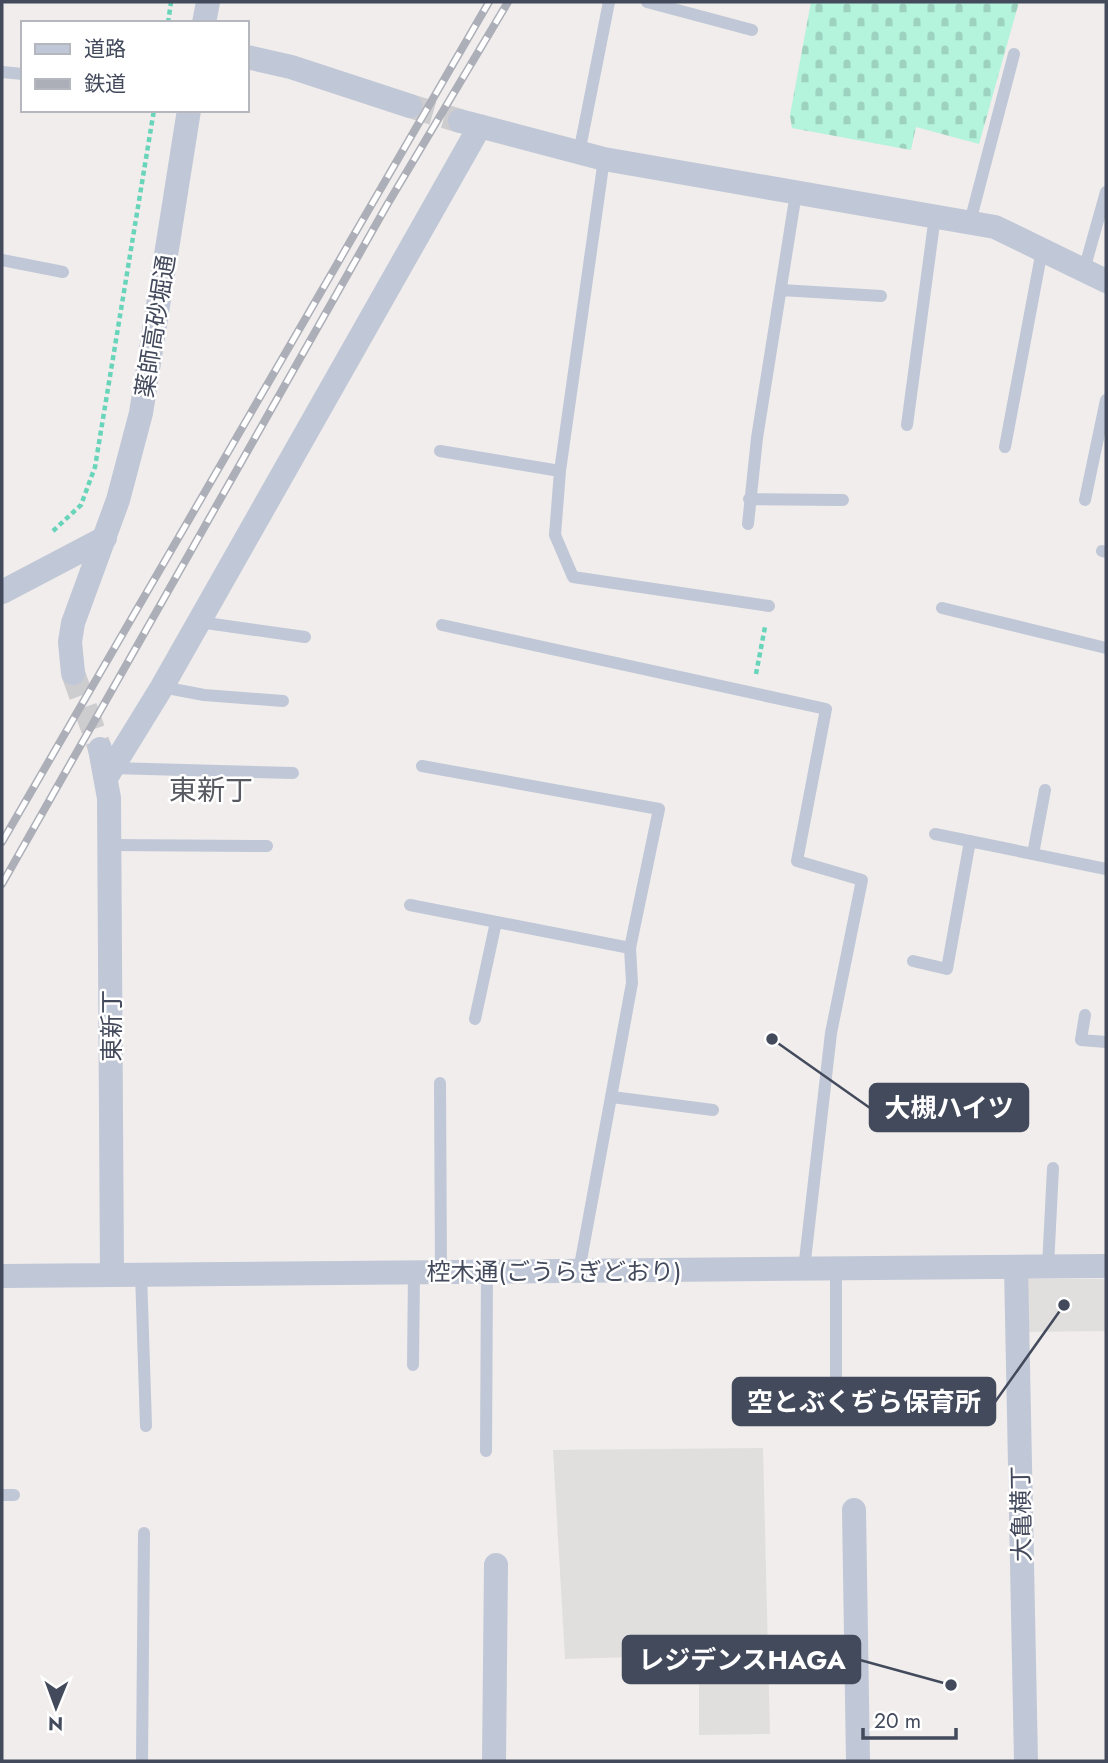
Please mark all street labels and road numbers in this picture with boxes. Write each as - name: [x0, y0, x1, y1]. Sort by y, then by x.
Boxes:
- street label: 薬師高砂堀通: [126, 252, 184, 400]
- street label: 東新丁: [94, 990, 129, 1062]
- street label: 椌木通(ごうらぎどおり): [427, 1254, 681, 1289]
- street label: 大亀横丁: [1003, 1466, 1039, 1562]

